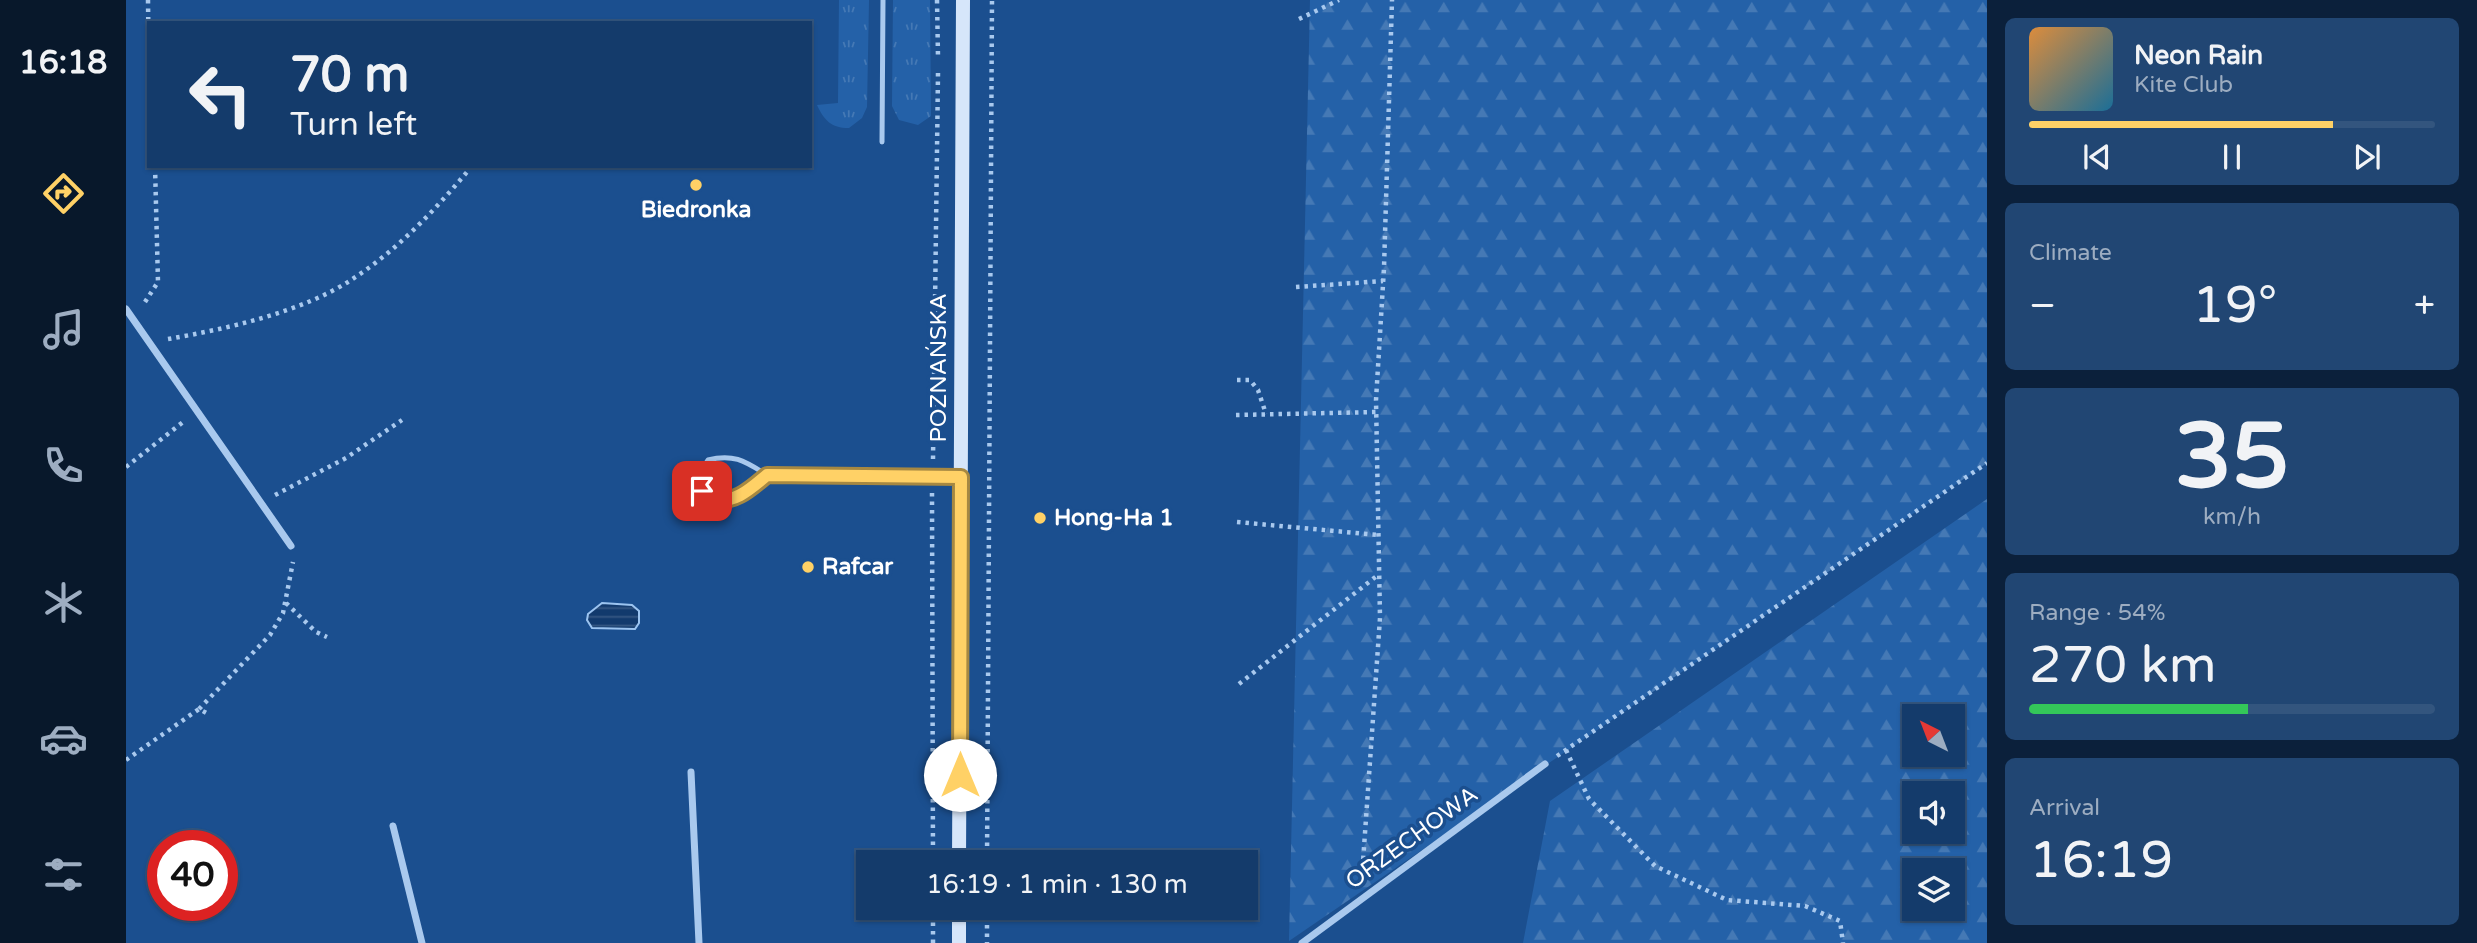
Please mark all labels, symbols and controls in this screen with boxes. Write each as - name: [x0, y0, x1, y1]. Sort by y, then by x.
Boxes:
- text: Neon Rain: [2134, 40, 2263, 71]
- text: 16:18: [19, 44, 107, 82]
- text: 70 m: [290, 46, 409, 105]
- icon: left: [175, 49, 266, 140]
- text: Kite Club: [2134, 71, 2233, 99]
- text: Turn left: [290, 106, 417, 144]
- icon: previous: [2078, 138, 2116, 176]
- icon: pause: [2213, 138, 2251, 176]
- icon: next: [2348, 138, 2386, 176]
- icon: directions: [39, 169, 88, 218]
- marker: Biedronka: [688, 177, 704, 193]
- place label: Biedronka: [641, 196, 751, 224]
- text: Climate: [2029, 239, 2112, 267]
- text: 19°: [2192, 274, 2277, 337]
- text: −: [2029, 283, 2056, 329]
- text: +: [2414, 283, 2435, 329]
- street label: POZNAŃSKA: [925, 293, 953, 443]
- icon: music: [39, 305, 88, 354]
- text: 35: [2175, 402, 2289, 512]
- icon: phone: [39, 441, 88, 490]
- pin: [672, 461, 732, 521]
- icon: arrive: [683, 472, 721, 510]
- text: km/h: [2203, 503, 2261, 531]
- place label: Hong-Ha 1: [1054, 504, 1174, 532]
- marker: Hong-Ha 1: [1032, 510, 1048, 526]
- place label: Rafcar: [822, 553, 894, 581]
- marker: Rafcar: [800, 559, 816, 575]
- icon: climate: [39, 578, 88, 627]
- text: Range · 54%: [2029, 599, 2165, 627]
- text: 270 km: [2029, 634, 2217, 697]
- north arrow: [1902, 704, 1965, 766]
- map controls: [1902, 704, 1965, 921]
- icon: car: [39, 714, 88, 763]
- position arrow: [923, 738, 997, 812]
- street label: ORZECHOWA: [1340, 781, 1484, 895]
- button: sound: [1902, 781, 1965, 844]
- text: Arrival: [2029, 794, 2100, 822]
- text: 16:19: [2029, 829, 2173, 892]
- speed limit sign: 40: [147, 830, 238, 921]
- icon: filters: [39, 850, 88, 899]
- button: layers: [1902, 858, 1965, 921]
- text: 16:19 · 1 min · 130 m: [926, 869, 1188, 900]

